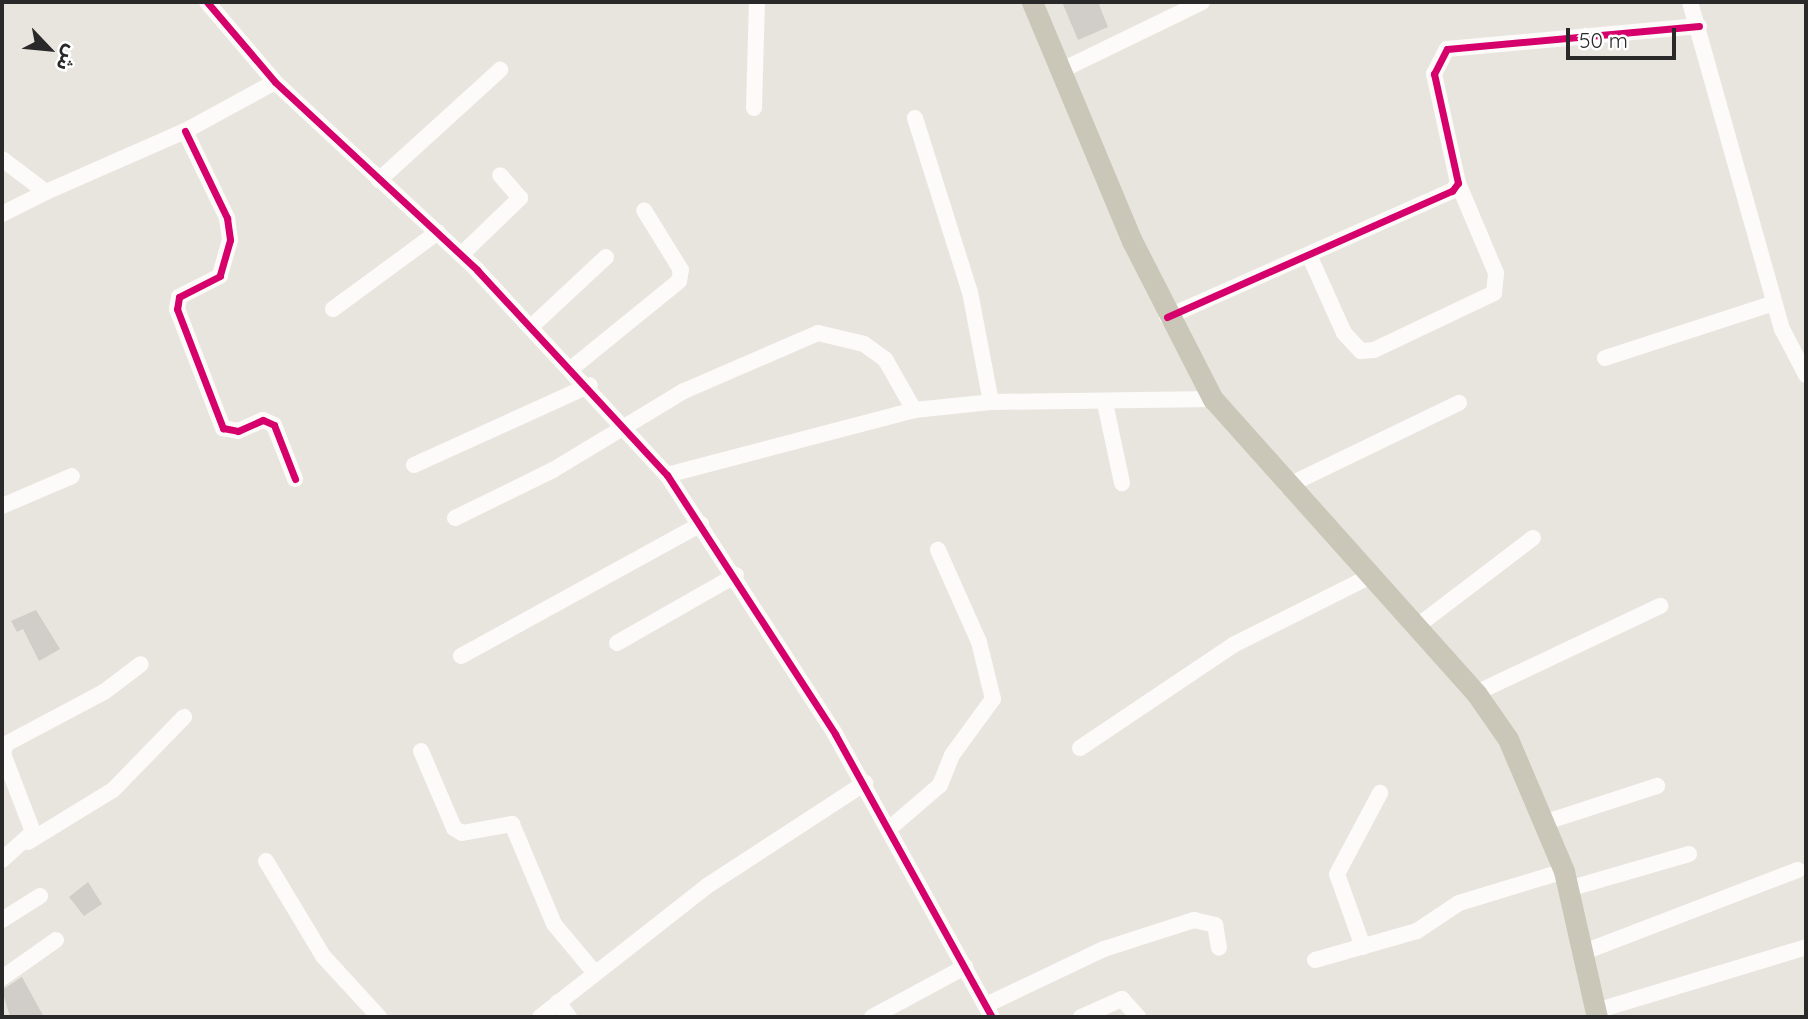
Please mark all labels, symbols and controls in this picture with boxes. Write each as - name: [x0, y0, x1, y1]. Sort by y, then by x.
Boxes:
- north arrow: [14, 14, 84, 84]
- scale bar: [1570, 14, 1680, 58]
- text: 50 m: [1579, 27, 1628, 53]
- text: ش: [51, 41, 84, 75]

